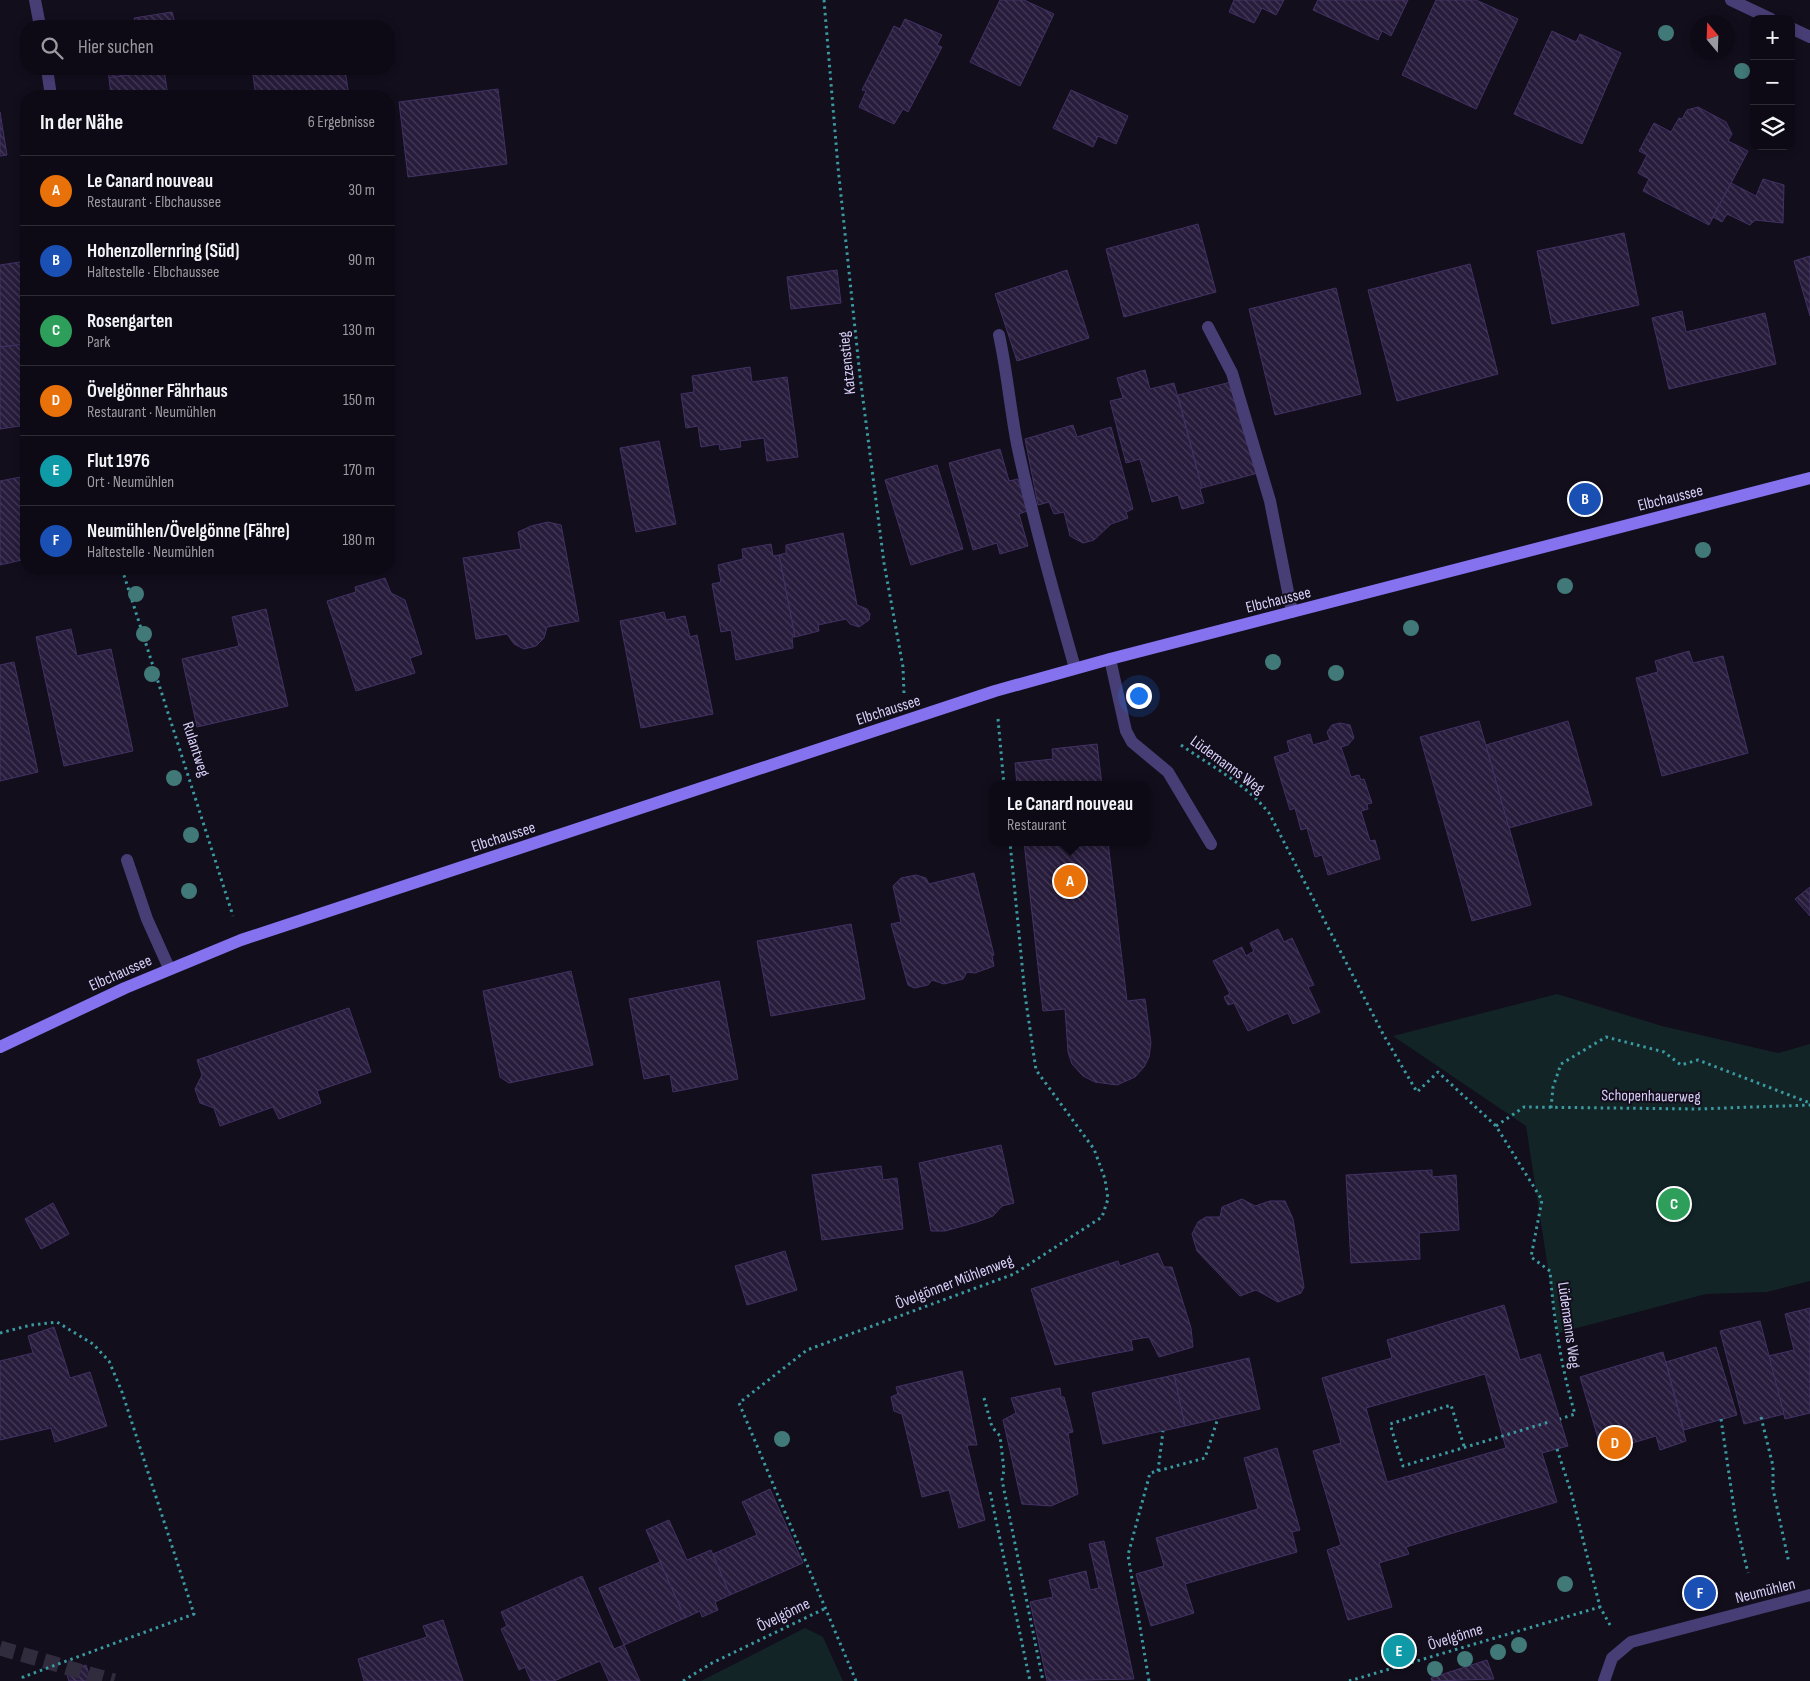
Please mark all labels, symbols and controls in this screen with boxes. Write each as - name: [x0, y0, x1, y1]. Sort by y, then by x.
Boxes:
- north arrow: [1690, 15, 1735, 60]
- map controls: [1750, 15, 1795, 150]
- button: +: [1750, 15, 1795, 60]
- search box: [20, 20, 395, 75]
- icon: search: [38, 34, 66, 62]
- text: Hier suchen: [78, 36, 154, 59]
- button: −: [1750, 60, 1795, 105]
- button: layers: [1750, 105, 1795, 150]
- text: In der Nähe: [40, 110, 123, 135]
- text: 6 Ergebnisse: [308, 113, 375, 132]
- text: Le Canard nouveau: [87, 170, 213, 193]
- text: A: [52, 181, 60, 200]
- text: 30 m: [348, 181, 375, 200]
- text: Restaurant · Elbchaussee: [87, 193, 221, 212]
- text: Hohenzollernring (Süd): [87, 240, 239, 263]
- text: B: [52, 251, 60, 270]
- text: 90 m: [348, 251, 375, 270]
- text: Haltestelle · Elbchaussee: [87, 263, 220, 282]
- text: Rosengarten: [87, 310, 173, 333]
- text: C: [52, 321, 60, 340]
- text: 130 m: [343, 321, 375, 340]
- street label: Katzenstieg: [835, 330, 860, 395]
- text: Park: [87, 333, 110, 352]
- text: Övelgönner Fährhaus: [87, 380, 228, 403]
- text: D: [52, 391, 60, 410]
- text: 150 m: [343, 391, 375, 410]
- text: Restaurant · Neumühlen: [87, 403, 216, 422]
- text: Flut 1976: [87, 450, 150, 473]
- text: E: [53, 461, 59, 480]
- text: 170 m: [343, 461, 375, 480]
- text: Ort · Neumühlen: [87, 473, 174, 492]
- pin: B: [1569, 480, 1601, 518]
- street label: Elbchaussee: [1636, 481, 1705, 516]
- text: Neumühlen/Övelgönne (Fähre): [87, 520, 290, 543]
- text: F: [53, 531, 59, 550]
- text: 180 m: [342, 531, 375, 550]
- text: Haltestelle · Neumühlen: [87, 543, 214, 562]
- street label: Elbchaussee: [1244, 583, 1313, 618]
- your location: [1126, 683, 1152, 709]
- street label: Elbchaussee: [854, 691, 923, 730]
- street label: Rulantweg: [178, 720, 213, 779]
- street label: Lüdemanns Weg: [1186, 732, 1268, 798]
- popup: [990, 781, 1150, 846]
- text: Le Canard nouveau: [1007, 793, 1133, 816]
- text: Restaurant: [1007, 816, 1066, 835]
- street label: Elbchaussee: [469, 818, 538, 857]
- pin: A: [1054, 862, 1086, 900]
- street label: Elbchaussee: [86, 951, 155, 996]
- street label: Schopenhauerweg: [1601, 1086, 1701, 1107]
- pin: C: [1658, 1185, 1690, 1223]
- street label: Övelgönner Mühlenweg: [893, 1251, 1016, 1314]
- street label: Lüdemanns Weg: [1553, 1281, 1584, 1370]
- pin: D: [1599, 1424, 1631, 1462]
- pin: F: [1684, 1574, 1716, 1612]
- street label: Neumühlen: [1733, 1575, 1797, 1608]
- street label: Övelgönne: [754, 1594, 813, 1636]
- street label: Övelgönne: [1426, 1620, 1485, 1655]
- pin: E: [1383, 1632, 1415, 1670]

